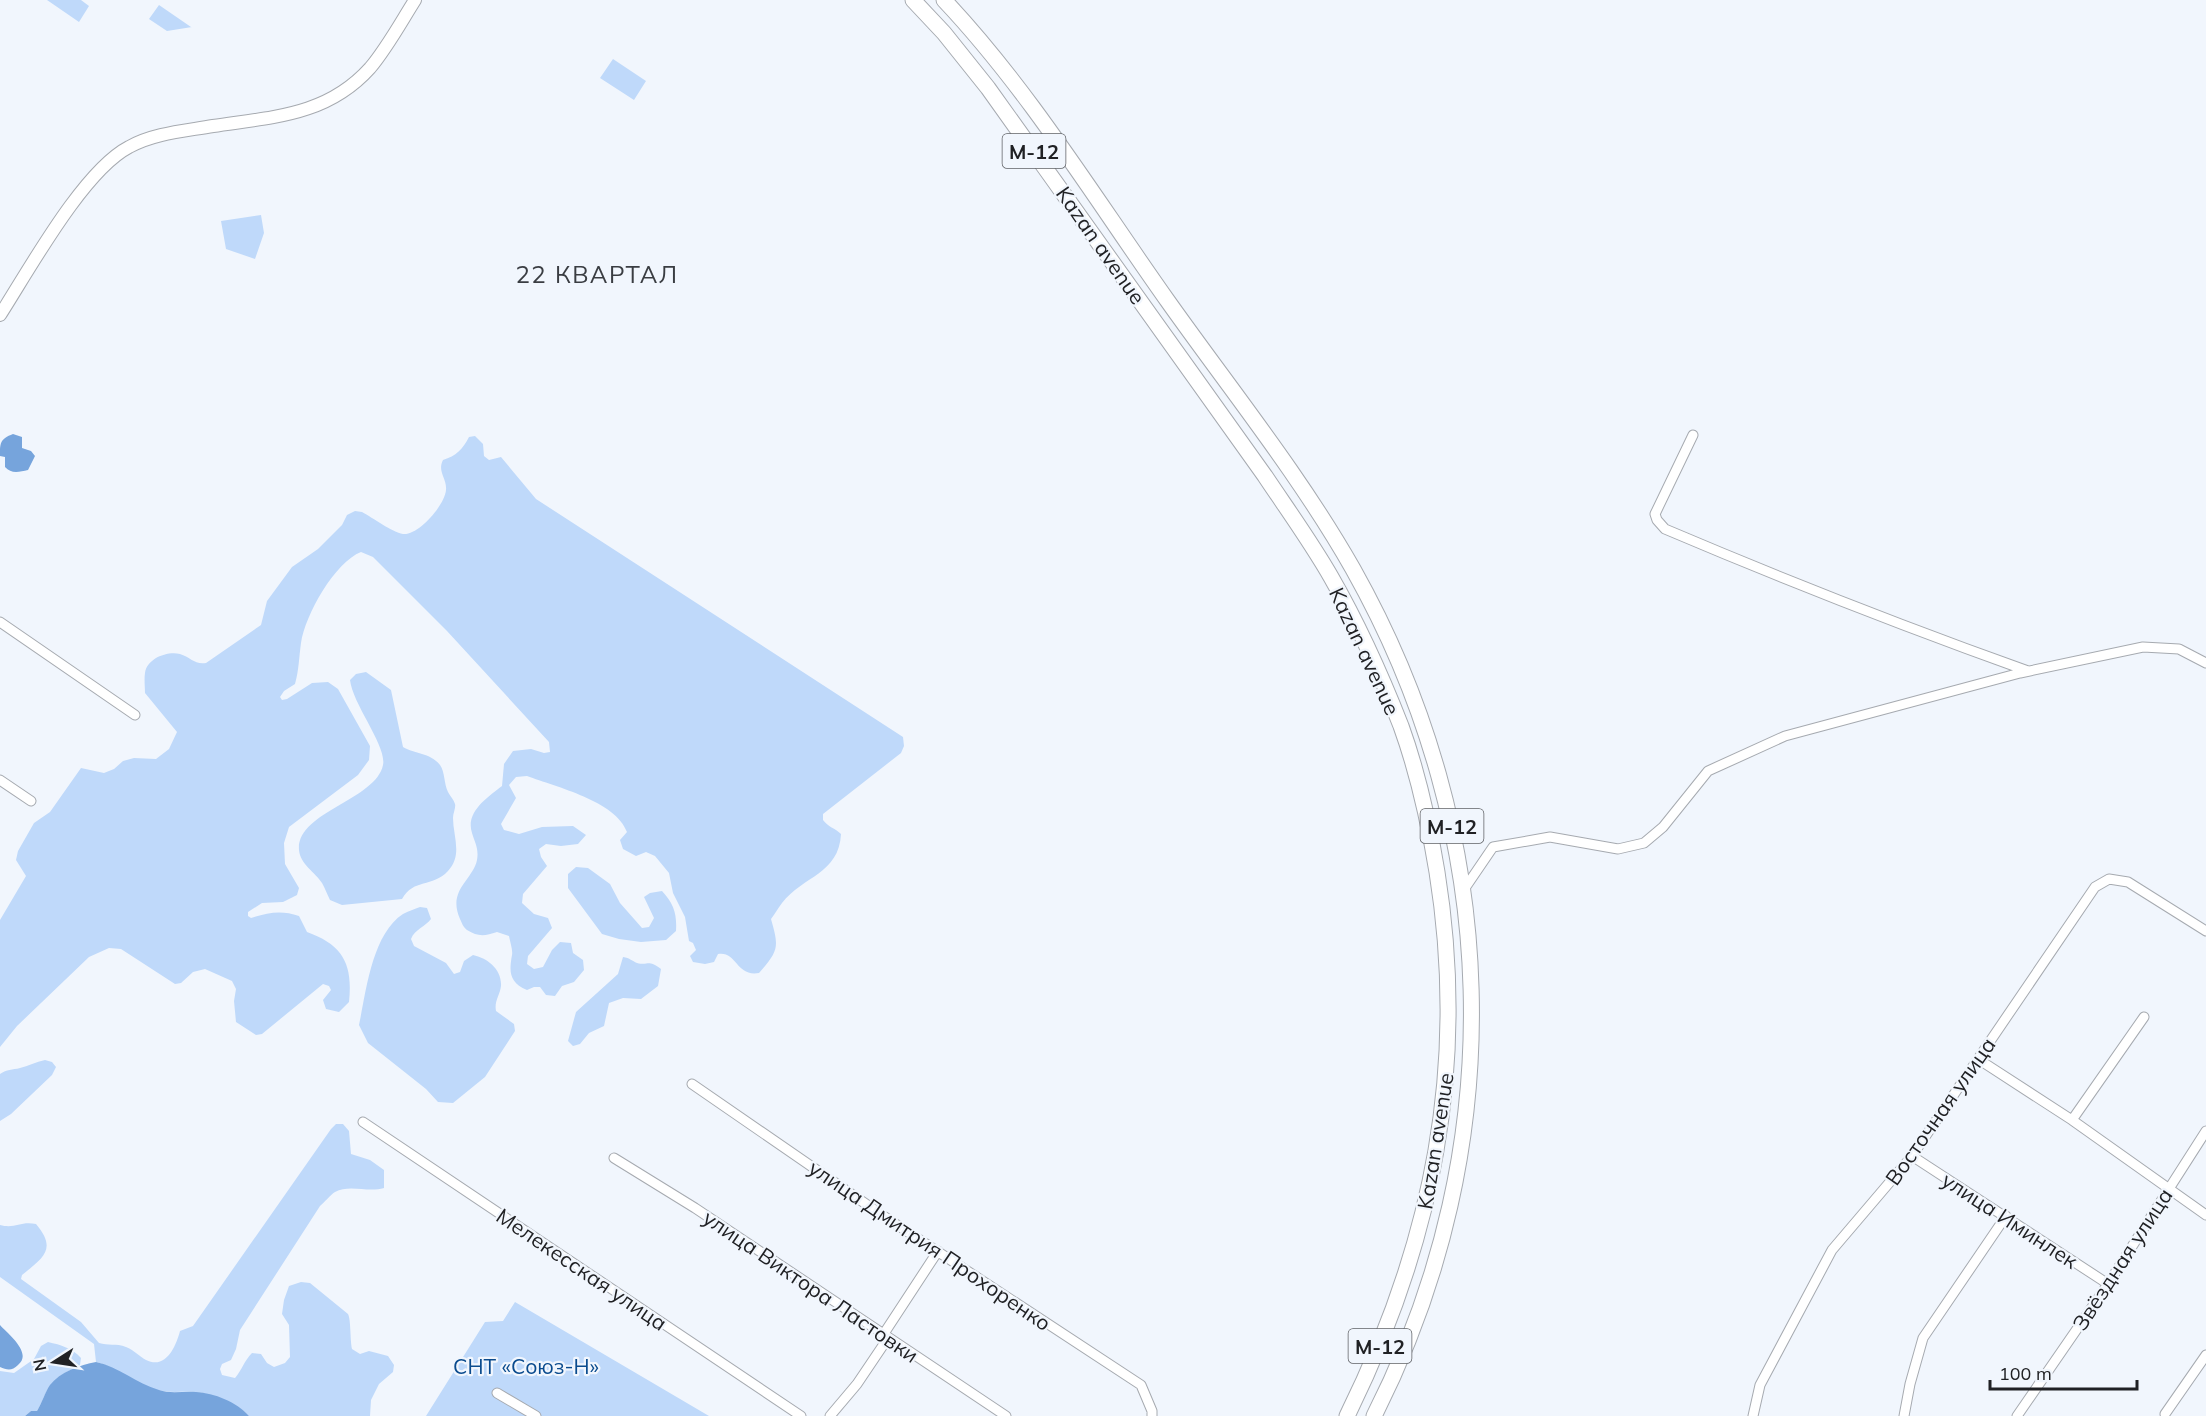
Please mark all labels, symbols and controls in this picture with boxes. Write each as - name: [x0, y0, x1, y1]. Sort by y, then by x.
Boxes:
- road number: М-12: [1002, 134, 1066, 168]
- street label: Kazan avenue: [1051, 181, 1151, 309]
- district label: 22 КВАРТАЛ: [515, 259, 679, 289]
- street label: Kazan avenue: [1324, 583, 1406, 719]
- road number: М-12: [1420, 809, 1484, 843]
- street label: Восточная улица: [1879, 1032, 2001, 1190]
- street label: Kazan avenue: [1411, 1071, 1459, 1211]
- street label: улица Дмитрия Прохоренко: [804, 1154, 1056, 1336]
- street label: улица Иминлек: [1937, 1166, 2083, 1274]
- street label: Звёздная улица: [2066, 1183, 2178, 1335]
- street label: Мелекесская улица: [492, 1202, 672, 1336]
- street label: улица Виктора Ластовки: [698, 1204, 924, 1368]
- road number: М-12: [1348, 1329, 1412, 1363]
- north arrow: [24, 1332, 84, 1392]
- park label: СНТ «Союз-Н»: [453, 1353, 599, 1379]
- scale bar: [1990, 1353, 2137, 1391]
- text: N: [28, 1357, 50, 1373]
- text: 100 m: [1999, 1362, 2052, 1385]

